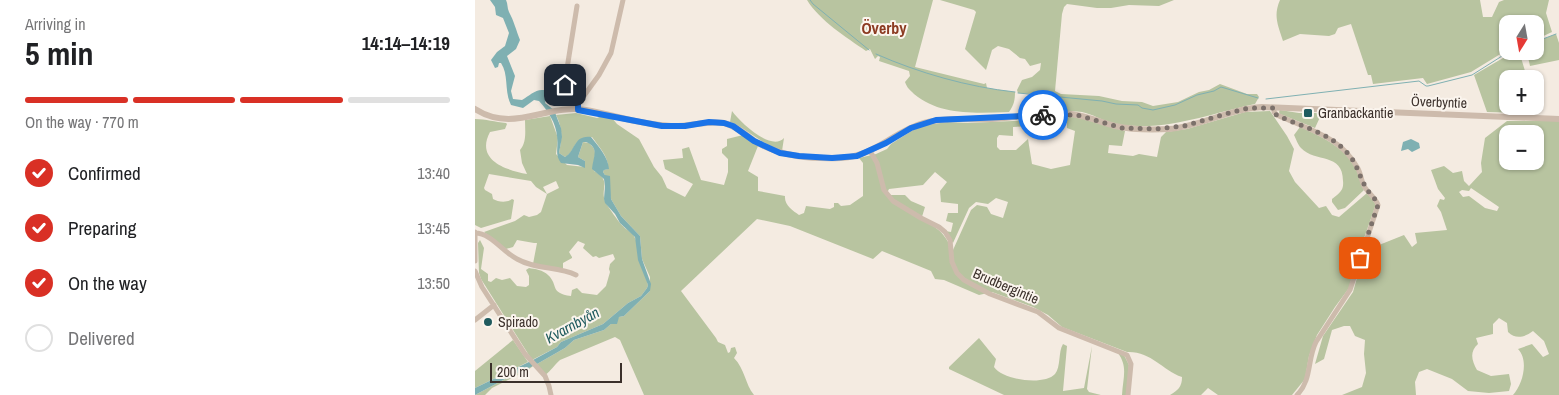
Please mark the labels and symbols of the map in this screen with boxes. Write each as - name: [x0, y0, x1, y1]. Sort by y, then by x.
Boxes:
- north arrow: [1499, 15, 1544, 60]
- district label: Överby: [861, 17, 907, 39]
- pin: [544, 64, 586, 106]
- courier: [1018, 90, 1068, 140]
- street label: Överbyntie: [1411, 92, 1467, 112]
- place label: Granbackantie: [1318, 104, 1393, 122]
- marker: Granbackantie: [1302, 107, 1314, 119]
- pin: [1339, 237, 1381, 279]
- street label: Brudbergintie: [970, 264, 1042, 308]
- water label: Kvarnbyån: [541, 301, 603, 348]
- place label: Spirado: [498, 313, 538, 331]
- marker: Spirado: [482, 316, 494, 328]
- scale bar: [490, 360, 623, 383]

